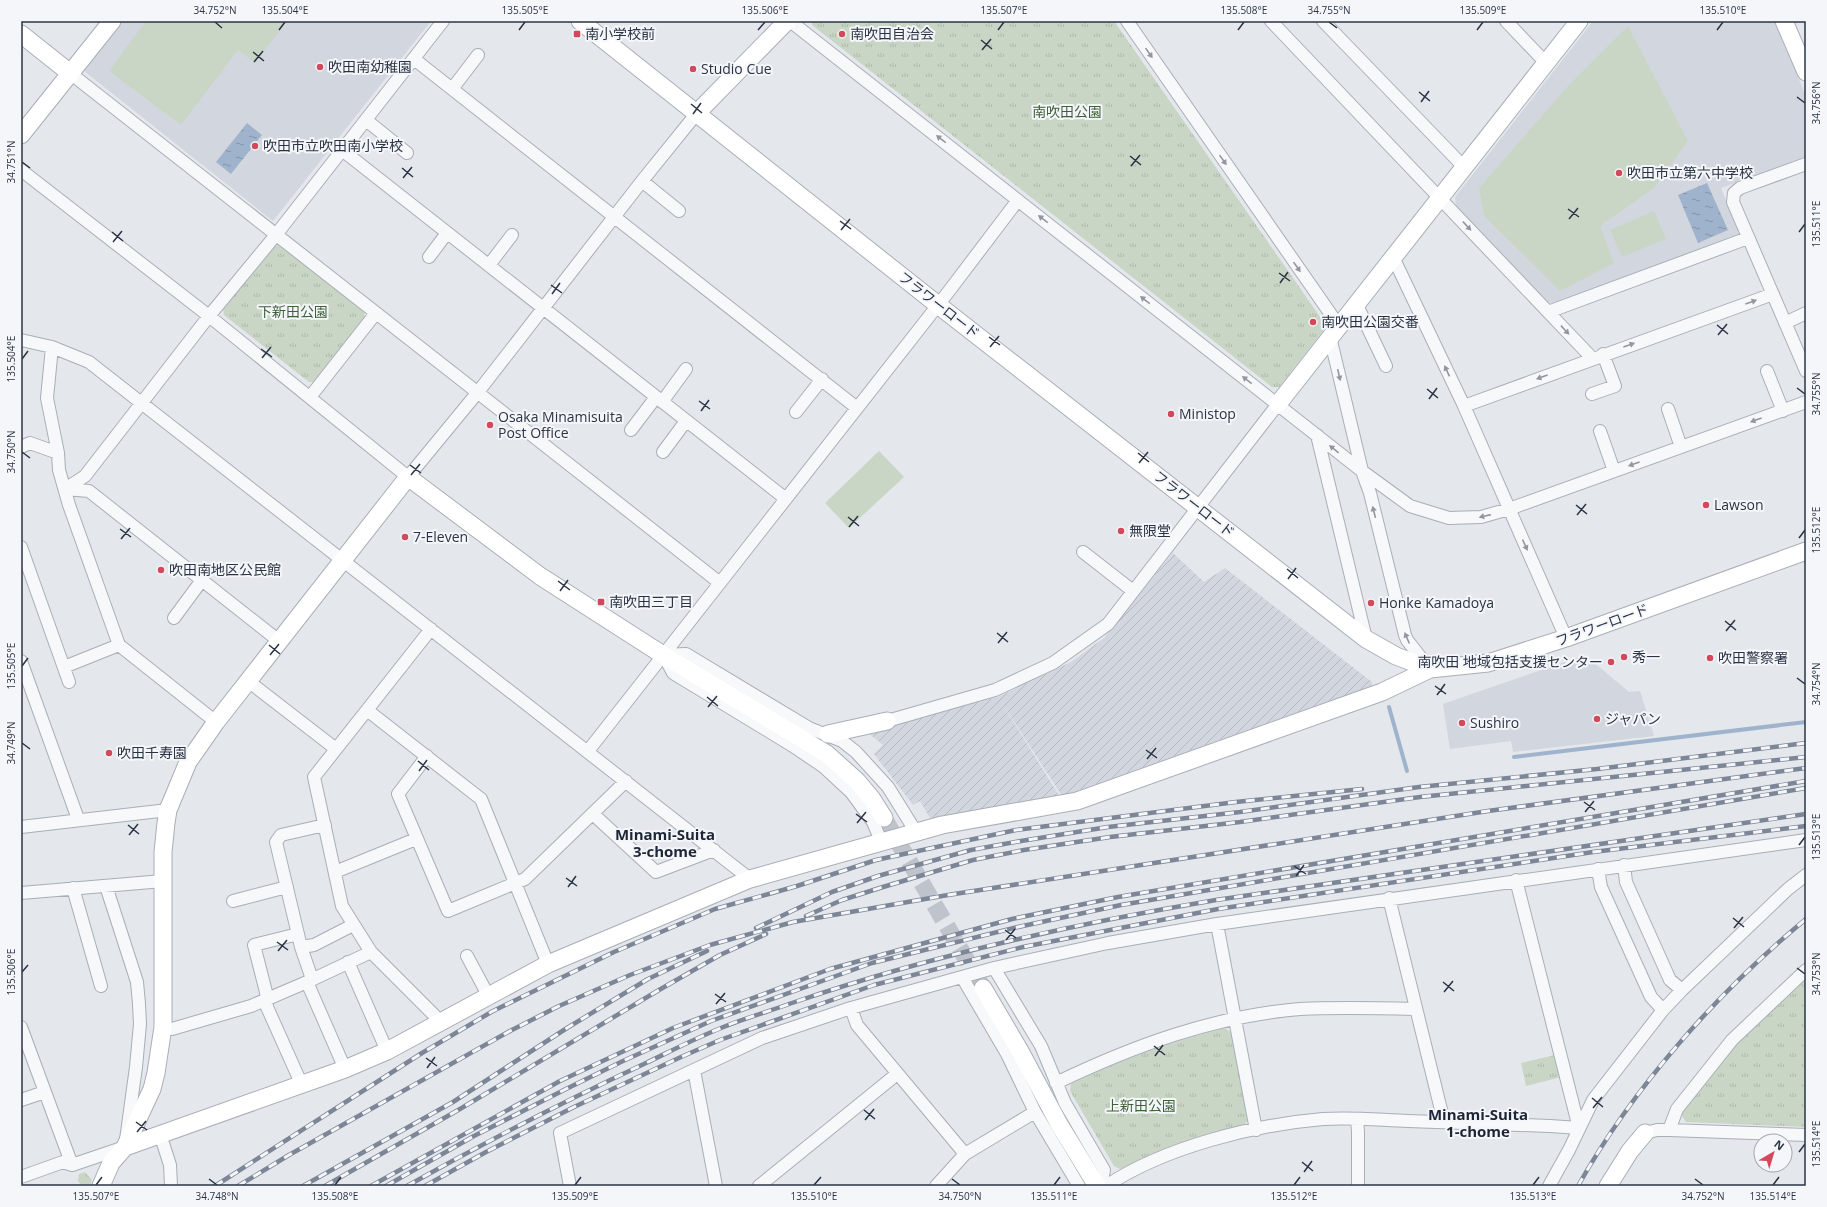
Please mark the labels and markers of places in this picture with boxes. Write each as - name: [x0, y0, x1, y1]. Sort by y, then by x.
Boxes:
- place label: 南小学校前: [585, 24, 655, 43]
- place label: 南吹田自治会: [850, 24, 934, 43]
- marker: 南小学校前: [572, 29, 582, 39]
- marker: 南吹田自治会: [837, 29, 847, 39]
- place label: 吹田南幼稚園: [328, 57, 412, 76]
- place label: Studio Cue: [701, 59, 772, 78]
- marker: 吹田南幼稚園: [315, 62, 325, 72]
- marker: Studio Cue: [688, 64, 698, 74]
- place label: 吹田市立吹田南小学校: [263, 136, 403, 155]
- marker: 吹田市立吹田南小学校: [250, 141, 260, 151]
- place label: 吹田市立第六中学校: [1627, 163, 1753, 182]
- marker: 吹田市立第六中学校: [1614, 168, 1624, 178]
- place label: 南吹田公園交番: [1321, 312, 1419, 331]
- marker: 南吹田公園交番: [1308, 317, 1318, 327]
- place label: Ministop: [1179, 404, 1236, 423]
- place label: Osaka Minamisuita Post Office: [498, 407, 623, 442]
- marker: Ministop: [1166, 409, 1176, 419]
- marker: Osaka Minamisuita Post Office: [485, 420, 495, 430]
- place label: Lawson: [1714, 495, 1764, 514]
- marker: Lawson: [1701, 500, 1711, 510]
- place label: 無限堂: [1129, 521, 1171, 540]
- marker: 無限堂: [1116, 526, 1126, 536]
- place label: 7-Eleven: [413, 527, 468, 546]
- marker: 7-Eleven: [400, 532, 410, 542]
- place label: 吹田南地区公民館: [169, 560, 281, 579]
- marker: 吹田南地区公民館: [156, 565, 166, 575]
- place label: 南吹田三丁目: [609, 592, 693, 611]
- place label: Honke Kamadoya: [1379, 593, 1494, 612]
- marker: 南吹田三丁目: [596, 597, 606, 607]
- marker: Honke Kamadoya: [1366, 598, 1376, 608]
- place label: 秀一: [1632, 647, 1660, 666]
- place label: 吹田警察署: [1718, 648, 1788, 667]
- place label: 南吹田 地域包括支援センター: [1417, 652, 1603, 671]
- marker: 秀一: [1619, 652, 1629, 662]
- marker: 吹田警察署: [1705, 653, 1715, 663]
- marker: 南吹田 地域包括支援センター: [1606, 657, 1616, 667]
- place label: ジャパン: [1605, 709, 1661, 728]
- place label: Sushiro: [1470, 713, 1519, 732]
- marker: ジャパン: [1592, 714, 1602, 724]
- marker: Sushiro: [1457, 718, 1467, 728]
- place label: 吹田千寿園: [117, 743, 187, 762]
- marker: 吹田千寿園: [104, 748, 114, 758]

